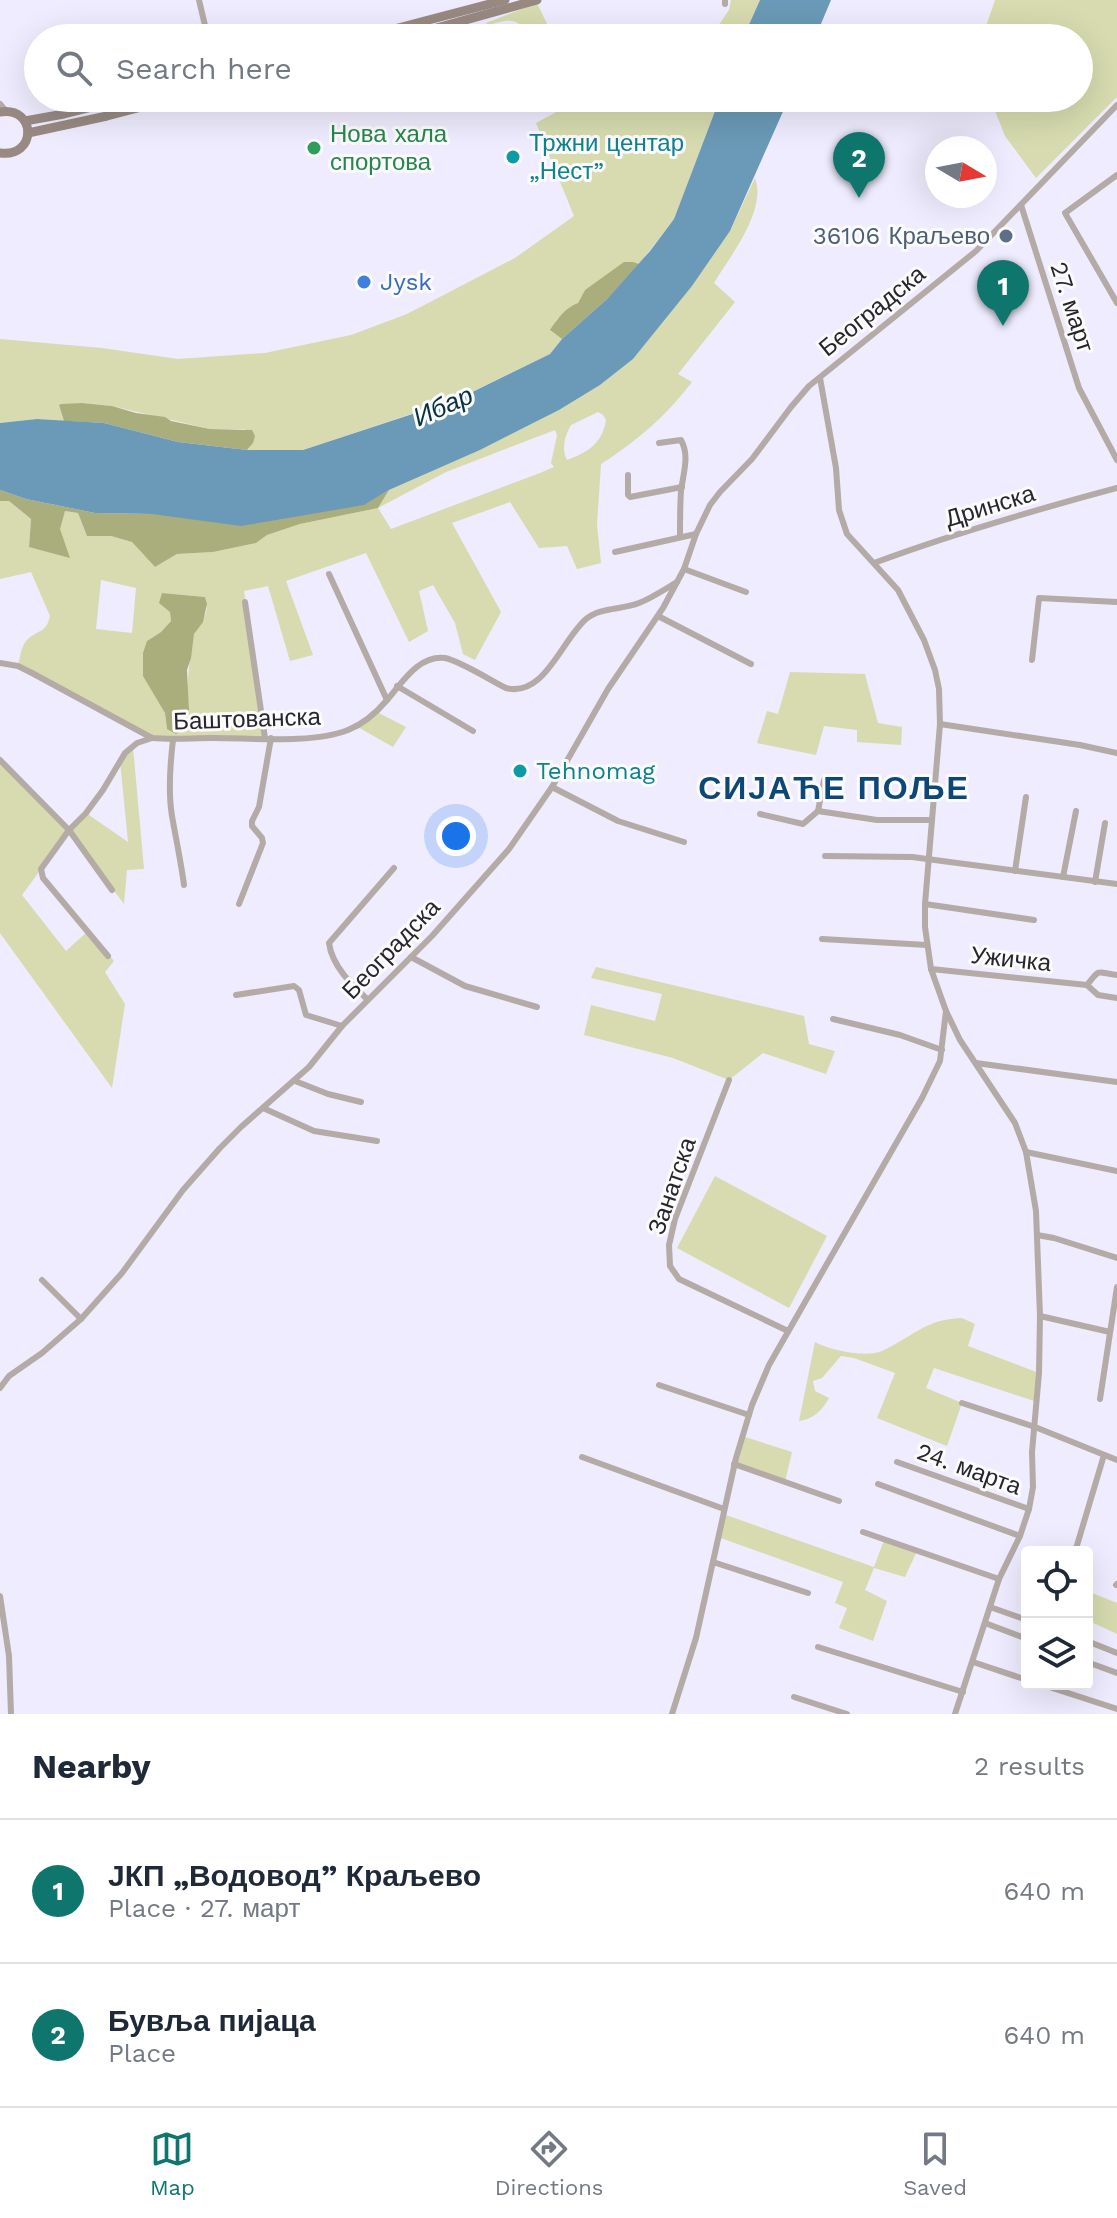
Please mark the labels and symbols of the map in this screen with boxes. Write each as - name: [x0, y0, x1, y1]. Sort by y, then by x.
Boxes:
- place label: Нова хала спортова: [330, 120, 448, 176]
- place label: Тржни центар „Нест”: [529, 129, 684, 185]
- pin: 2: [833, 132, 885, 198]
- north arrow: [925, 136, 997, 208]
- marker: Нова хала спортова: [305, 139, 323, 157]
- marker: Тржни центар „Нест”: [504, 148, 522, 166]
- place label: 36106 Краљево: [813, 222, 990, 250]
- marker: 36106 Краљево: [997, 227, 1015, 245]
- street label: 27. март: [1044, 258, 1100, 356]
- street label: Београдска: [813, 259, 931, 362]
- pin: 1: [977, 260, 1029, 326]
- place label: Jysk: [380, 268, 432, 296]
- marker: Jysk: [355, 273, 373, 291]
- water label: Ибар: [409, 380, 477, 432]
- street label: Дринска: [942, 479, 1039, 533]
- street label: Баштованска: [173, 702, 322, 736]
- place label: Tehnomag: [536, 757, 655, 785]
- marker: Tehnomag: [511, 762, 529, 780]
- district label: СИЈАЋЕ ПОЉЕ: [698, 769, 970, 807]
- your location: [436, 816, 476, 856]
- street label: Београдска: [336, 893, 446, 1005]
- street label: Ужичка: [969, 941, 1053, 977]
- street label: Занатска: [642, 1133, 702, 1238]
- street label: 24. марта: [913, 1437, 1026, 1501]

